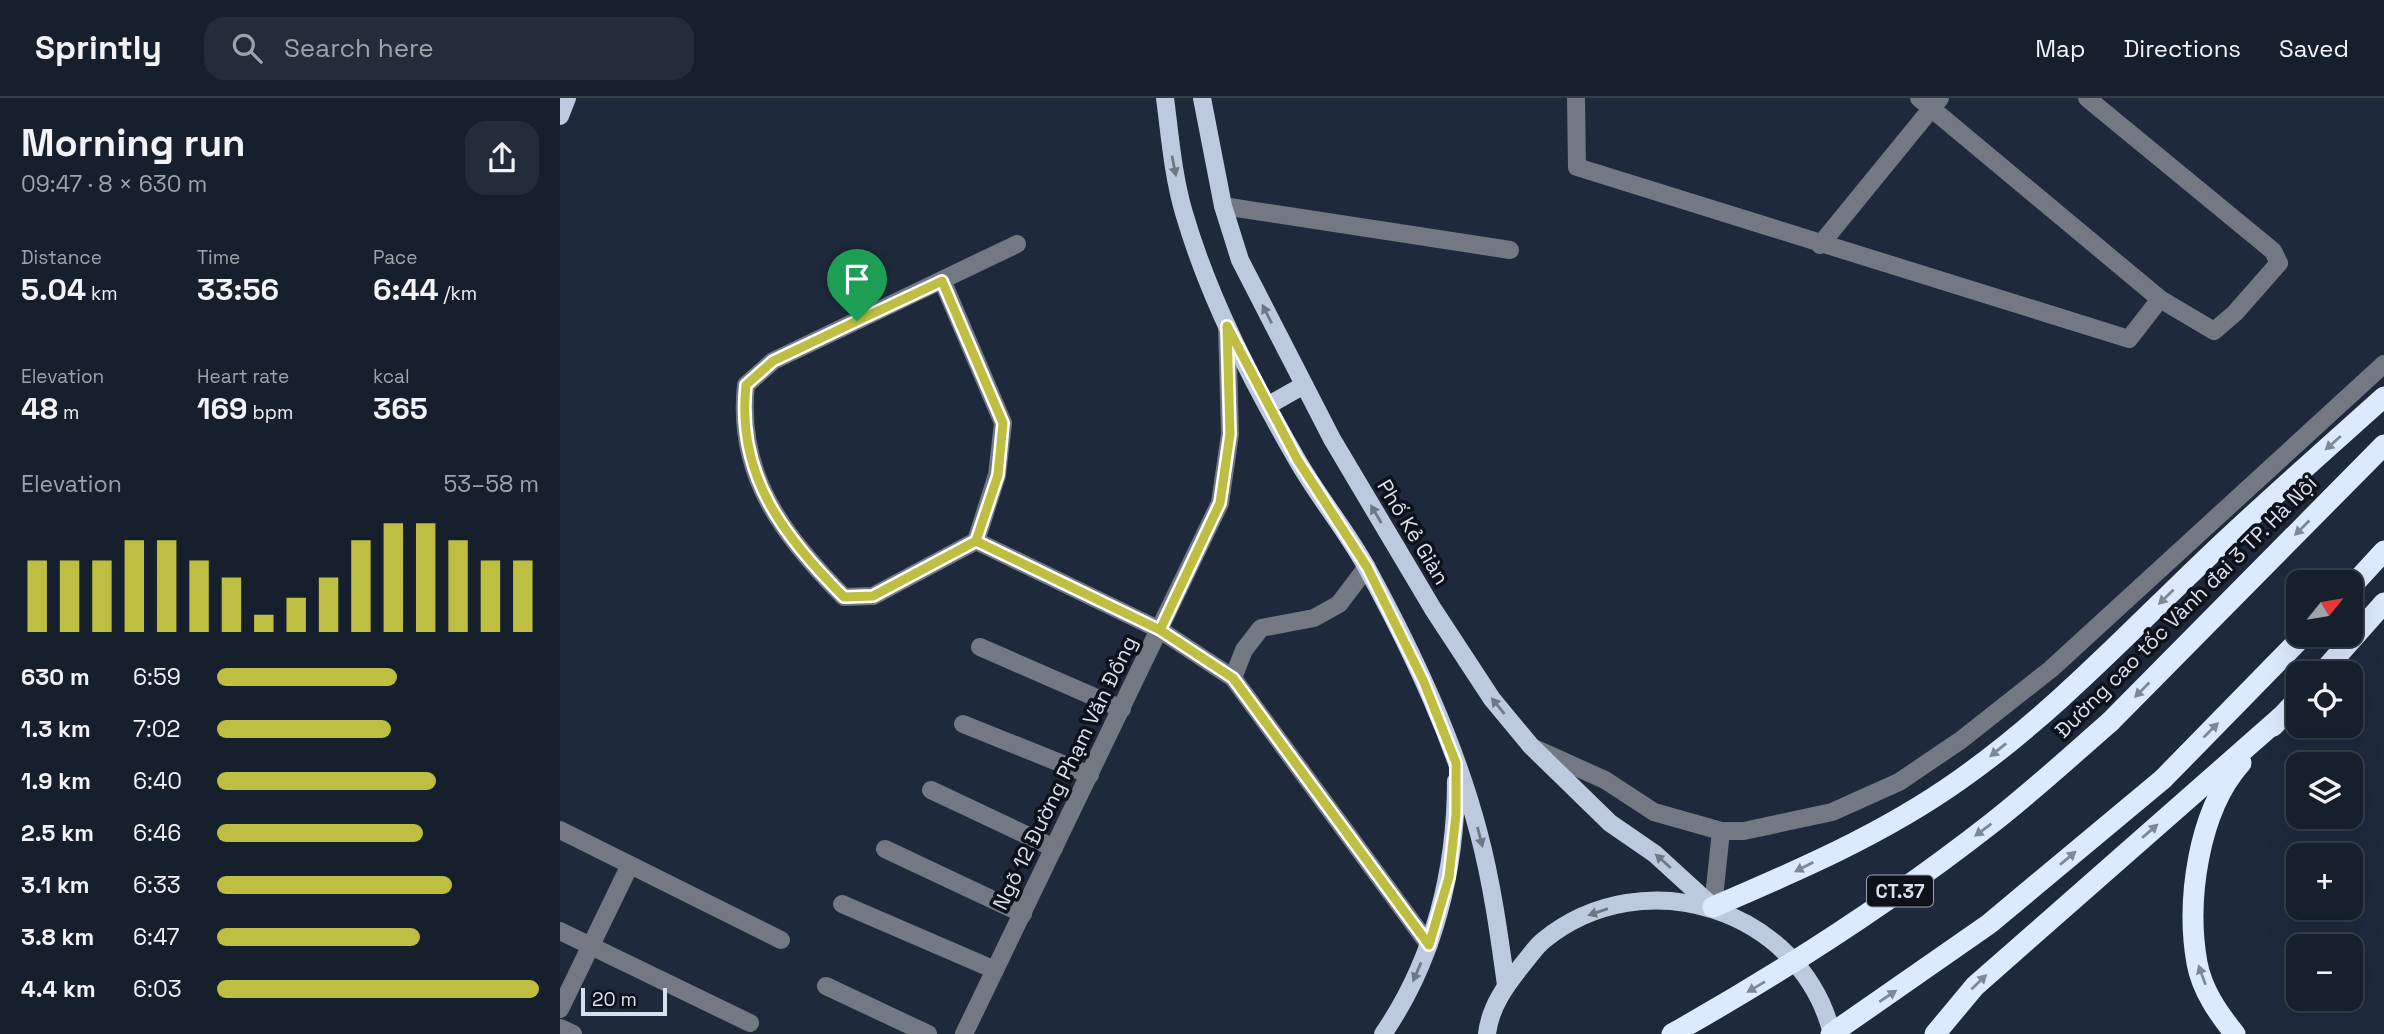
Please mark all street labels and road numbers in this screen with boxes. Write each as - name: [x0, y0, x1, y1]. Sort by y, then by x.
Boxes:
- street label: Đường cao tốc Vành đai 3 TP. Hà Nội: [2049, 470, 2322, 743]
- street label: Phố Kẻ Giàn: [1371, 474, 1455, 589]
- street label: Ngõ 12 Đường Phạm Văn Đồng: [986, 631, 1143, 914]
- road number: CT.37: [1867, 876, 1933, 906]

